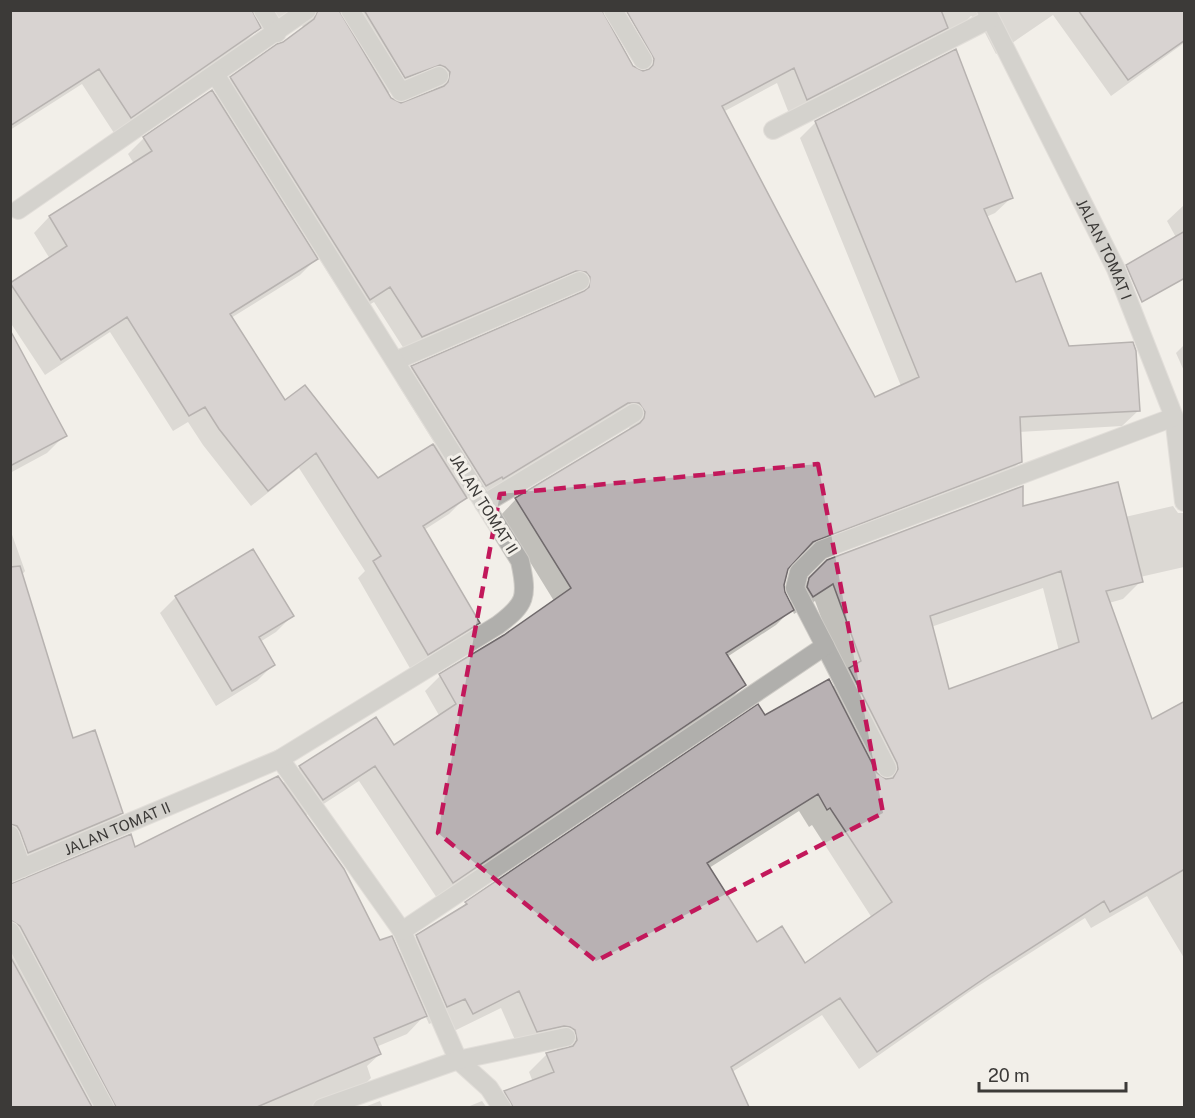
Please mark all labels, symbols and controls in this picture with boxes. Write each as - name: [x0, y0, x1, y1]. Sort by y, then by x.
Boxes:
- street label: JALAN TOMAT I: [1074, 196, 1136, 302]
- street label: JALAN TOMAT II: [447, 451, 521, 557]
- street label: JALAN TOMAT II: [61, 798, 173, 858]
- scale bar: [979, 1055, 1126, 1093]
- text: 20 m: [988, 1065, 1030, 1086]

